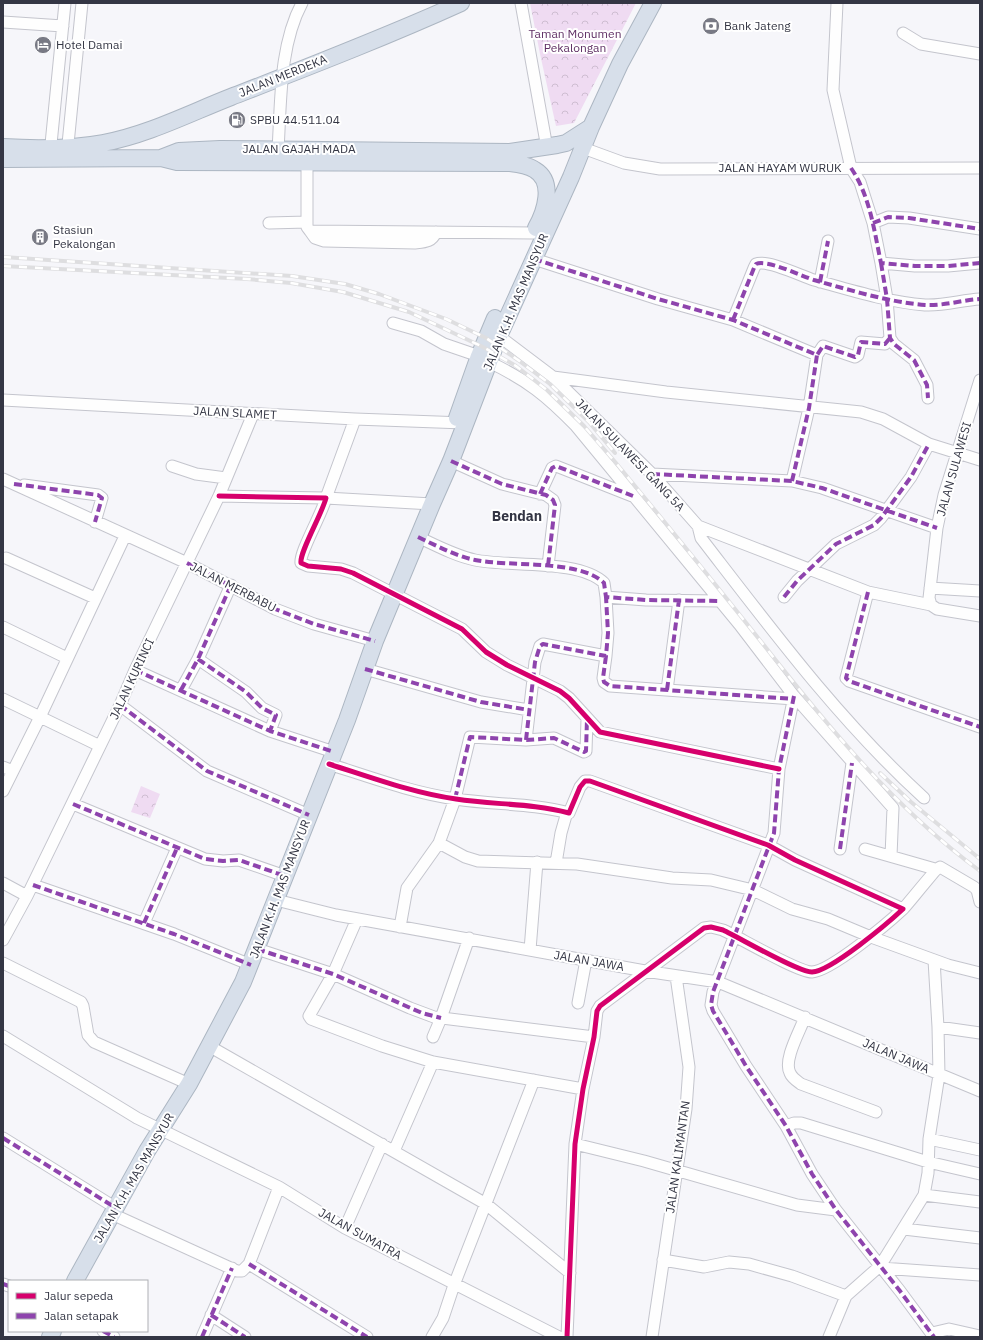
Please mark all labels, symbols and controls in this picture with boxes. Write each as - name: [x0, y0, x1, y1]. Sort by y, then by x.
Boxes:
- bank icon: Bank Jateng: [701, 16, 721, 36]
- place label: Bank Jateng: [724, 18, 791, 33]
- park label: Taman Monumen Pekalongan: [529, 26, 621, 55]
- hotel icon: Hotel Damai: [33, 35, 53, 55]
- place label: Hotel Damai: [56, 37, 122, 52]
- street label: JALAN MERDEKA: [237, 51, 329, 100]
- fuel station icon: SPBU 44.511.04: [227, 110, 247, 130]
- place label: SPBU 44.511.04: [250, 112, 340, 127]
- street label: JALAN GAJAH MADA: [242, 141, 356, 156]
- street label: JALAN HAYAM WURUK: [718, 160, 842, 175]
- place label: Stasiun Pekalongan: [53, 222, 116, 251]
- building icon: Stasiun Pekalongan: [30, 227, 50, 247]
- street label: JALAN K.H. MAS MANSYUR: [480, 231, 551, 373]
- street label: JALAN SULAWESI GANG 5A: [573, 395, 688, 514]
- street label: JALAN SLAMET: [193, 403, 277, 422]
- street label: JALAN SULAWESI: [933, 420, 974, 518]
- district label: Bendan: [492, 507, 542, 525]
- street label: JALAN MERBABU: [188, 558, 279, 615]
- street label: JALAN KURINCI: [106, 636, 157, 722]
- street label: JALAN K.H. MAS MANSYUR: [246, 817, 313, 960]
- street label: JALAN JAWA: [553, 947, 626, 974]
- street label: JALAN JAWA: [861, 1035, 932, 1076]
- street label: JALAN KALIMANTAN: [662, 1100, 693, 1214]
- street label: JALAN K.H. MAS MANSYUR: [90, 1110, 177, 1245]
- street label: JALAN SUMATRA: [316, 1204, 405, 1263]
- legend: [8, 1280, 148, 1332]
- text: Jalur sepeda: [44, 1288, 114, 1303]
- text: Jalan setapak: [44, 1308, 119, 1323]

